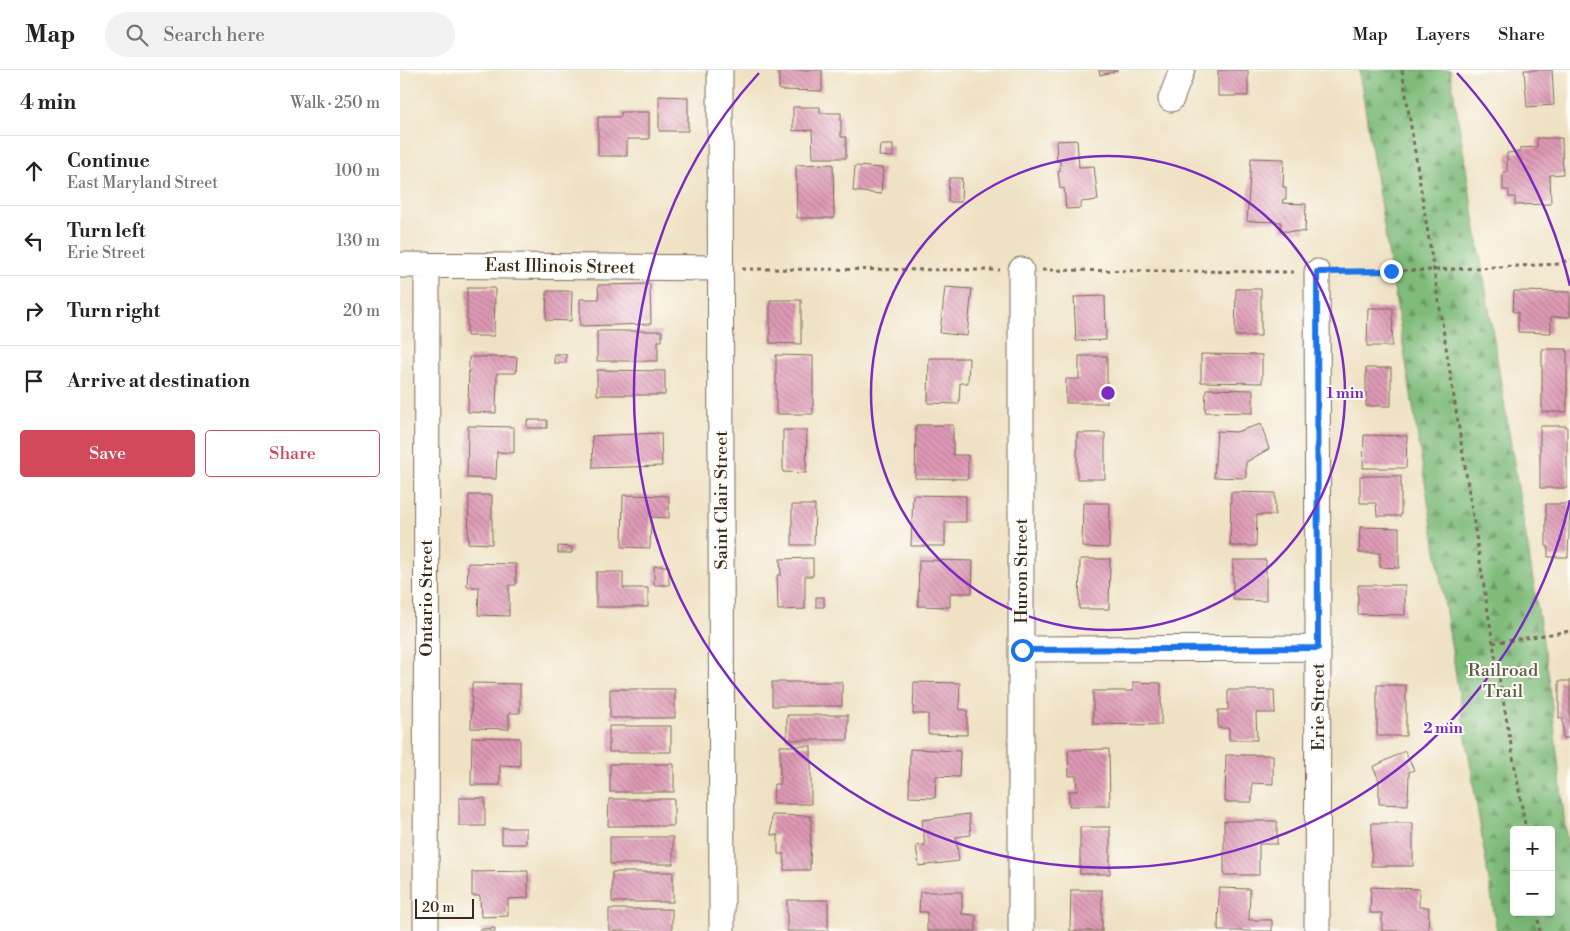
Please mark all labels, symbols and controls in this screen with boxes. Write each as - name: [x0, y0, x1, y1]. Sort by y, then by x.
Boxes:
- search box: [105, 12, 455, 57]
- text: Map: [25, 20, 75, 50]
- icon: search: [123, 21, 151, 49]
- text: Search here: [163, 23, 265, 47]
- text: Map: [1353, 23, 1388, 46]
- text: Layers: [1416, 23, 1470, 46]
- text: Share: [1498, 23, 1545, 46]
- text: 4 min: [20, 90, 76, 116]
- text: Walk · 250 m: [290, 93, 380, 113]
- text: Continue: [67, 149, 150, 173]
- icon: ahead: [20, 157, 48, 185]
- text: 100 m: [335, 161, 380, 181]
- text: East Maryland Street: [67, 173, 218, 193]
- text: Turn left: [67, 219, 146, 243]
- icon: left: [20, 227, 48, 255]
- text: 130 m: [336, 231, 380, 251]
- text: Erie Street: [67, 243, 145, 263]
- street label: East Illinois Street: [485, 254, 636, 279]
- route end: [1380, 260, 1403, 283]
- icon: right: [20, 297, 48, 325]
- text: Turn right: [67, 299, 160, 323]
- text: 20 m: [343, 301, 380, 321]
- icon: arrive: [20, 367, 48, 395]
- text: Arrive at destination: [67, 369, 250, 393]
- centre of rings: [1099, 384, 1117, 402]
- text: 1 min: [1326, 384, 1364, 403]
- button: Save: [20, 430, 195, 477]
- button: Share: [205, 430, 380, 477]
- street label: Saint Clair Street: [710, 430, 733, 570]
- street label: Huron Street: [1010, 518, 1033, 624]
- street label: Ontario Street: [415, 539, 438, 657]
- route start: [1011, 639, 1034, 662]
- park label: Railroad Trail: [1468, 659, 1539, 703]
- street label: Erie Street: [1307, 662, 1330, 751]
- text: 2 min: [1423, 719, 1463, 738]
- map controls: [1510, 826, 1555, 916]
- button: +: [1510, 826, 1555, 871]
- button: −: [1510, 871, 1555, 916]
- scale bar: [415, 896, 474, 919]
- text: 20 m: [422, 899, 454, 917]

